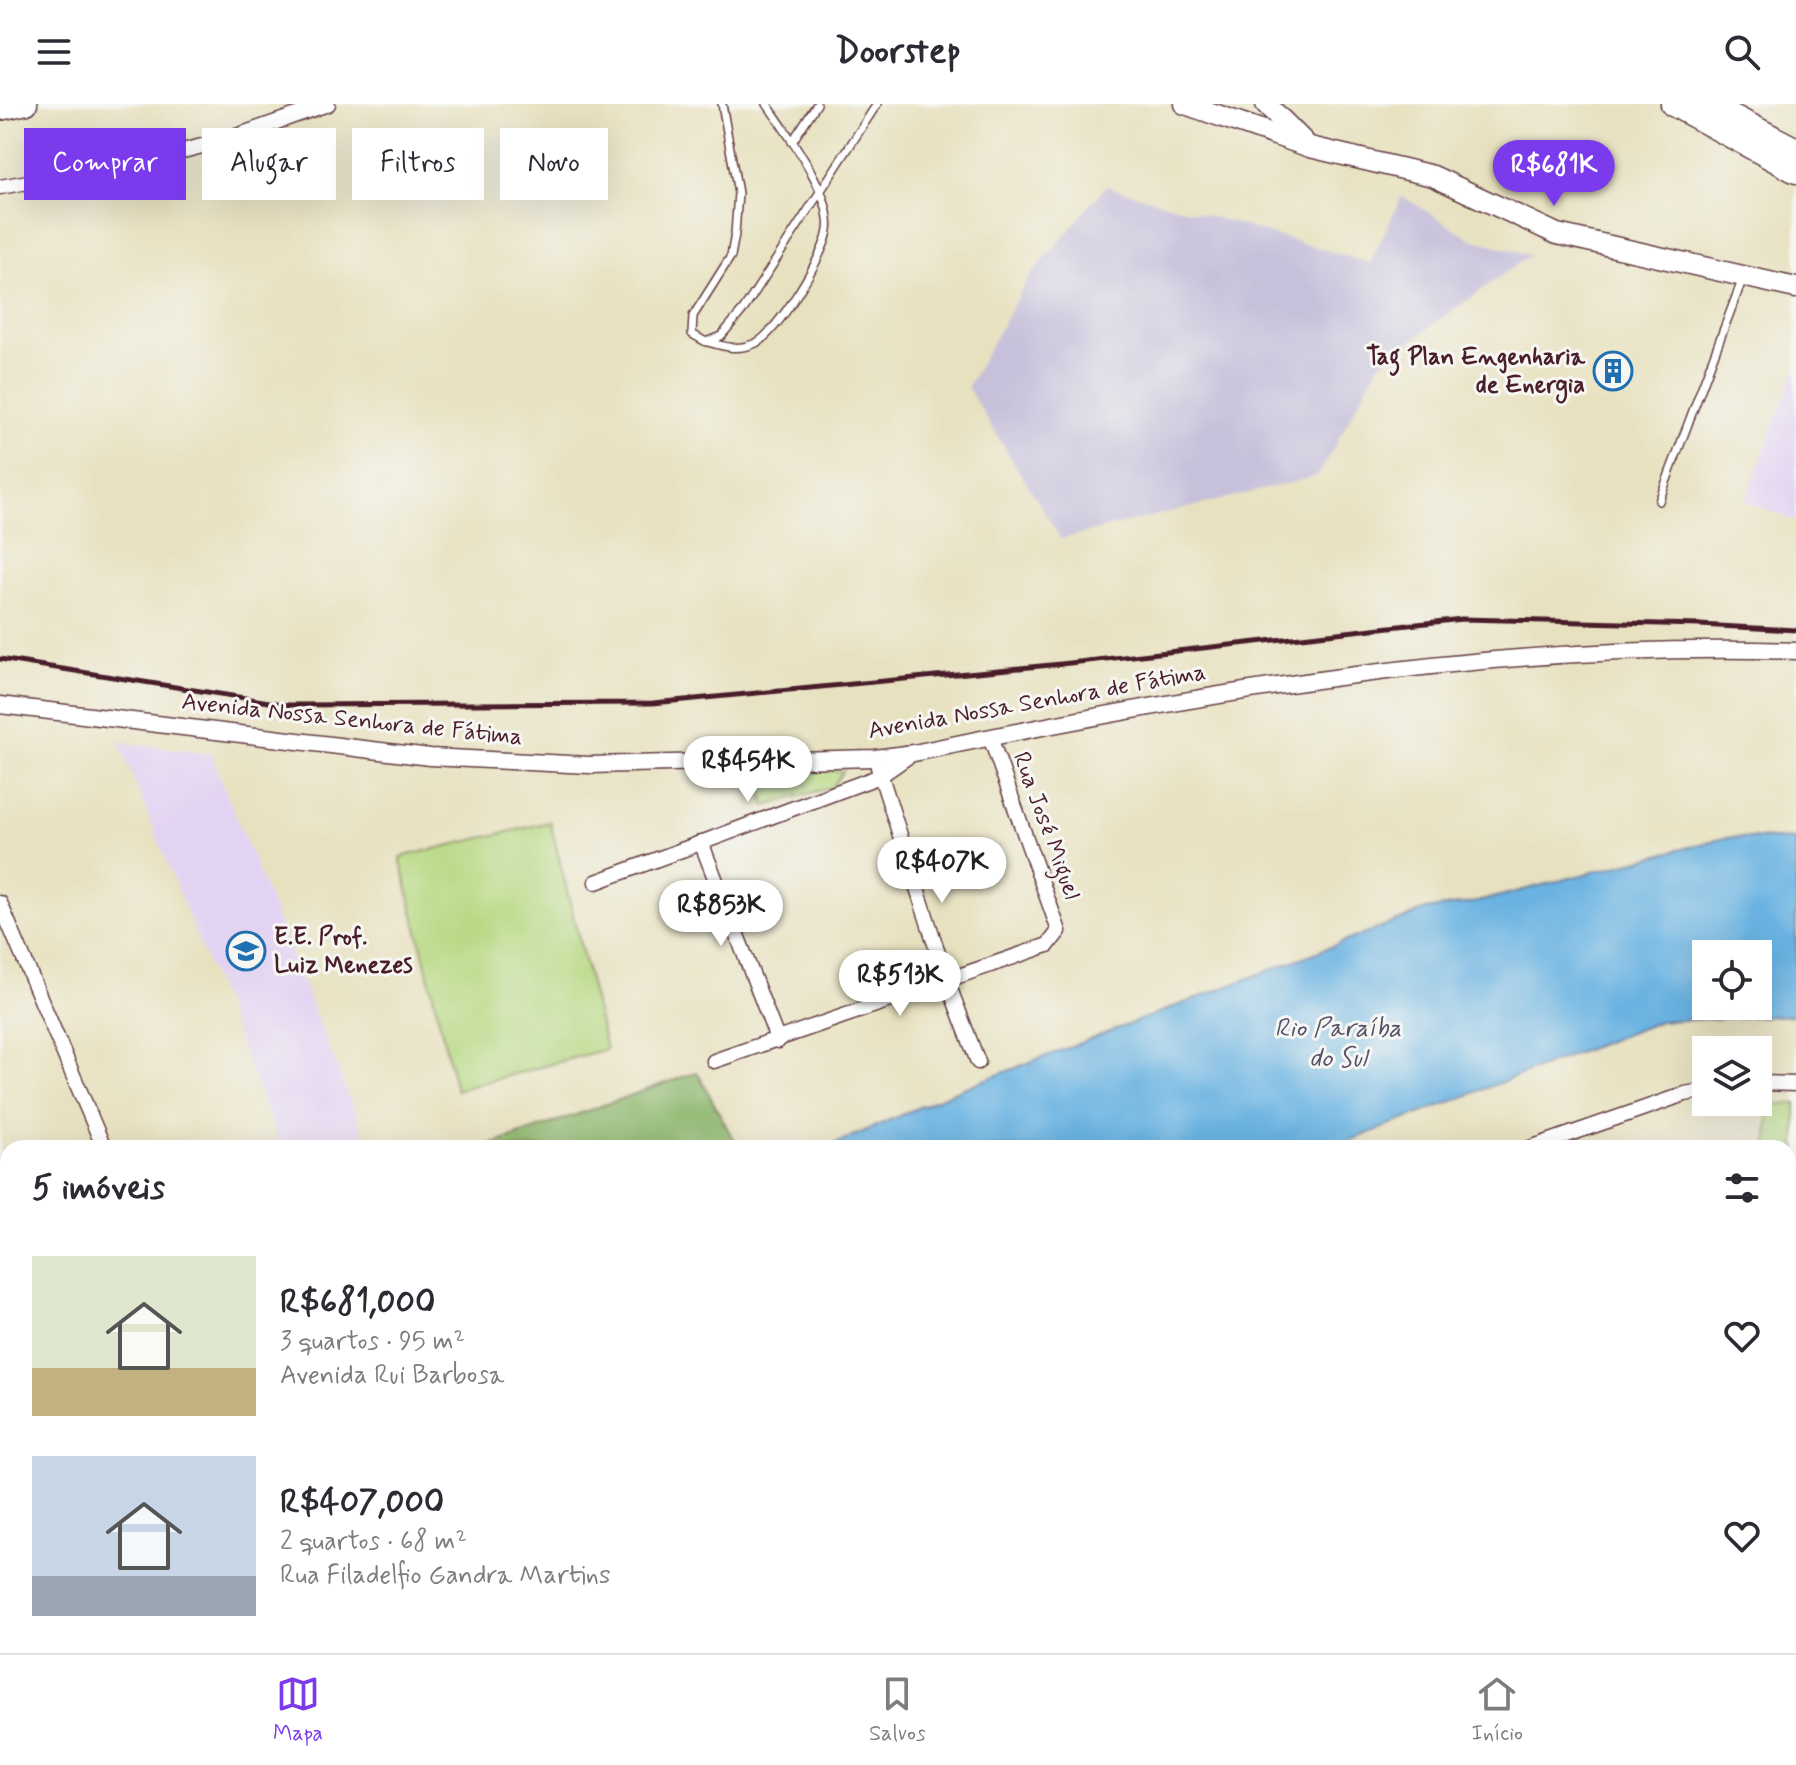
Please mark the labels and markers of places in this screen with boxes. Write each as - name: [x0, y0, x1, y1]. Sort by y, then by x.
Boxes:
- pin: R$681K: [1489, 140, 1619, 208]
- place label: Tag Plan Engenharia de Energia: [1366, 342, 1586, 404]
- building icon: Tag Plan Engenharia de Energia: [1592, 350, 1634, 392]
- pin: R$454K: [683, 736, 813, 804]
- pin: R$407K: [877, 837, 1007, 905]
- pin: R$853K: [656, 880, 786, 948]
- place label: E.E. Prof. Luiz Menezes: [274, 922, 413, 981]
- school or university icon: E.E. Prof. Luiz Menezes: [225, 930, 267, 972]
- pin: R$513K: [835, 950, 965, 1018]

